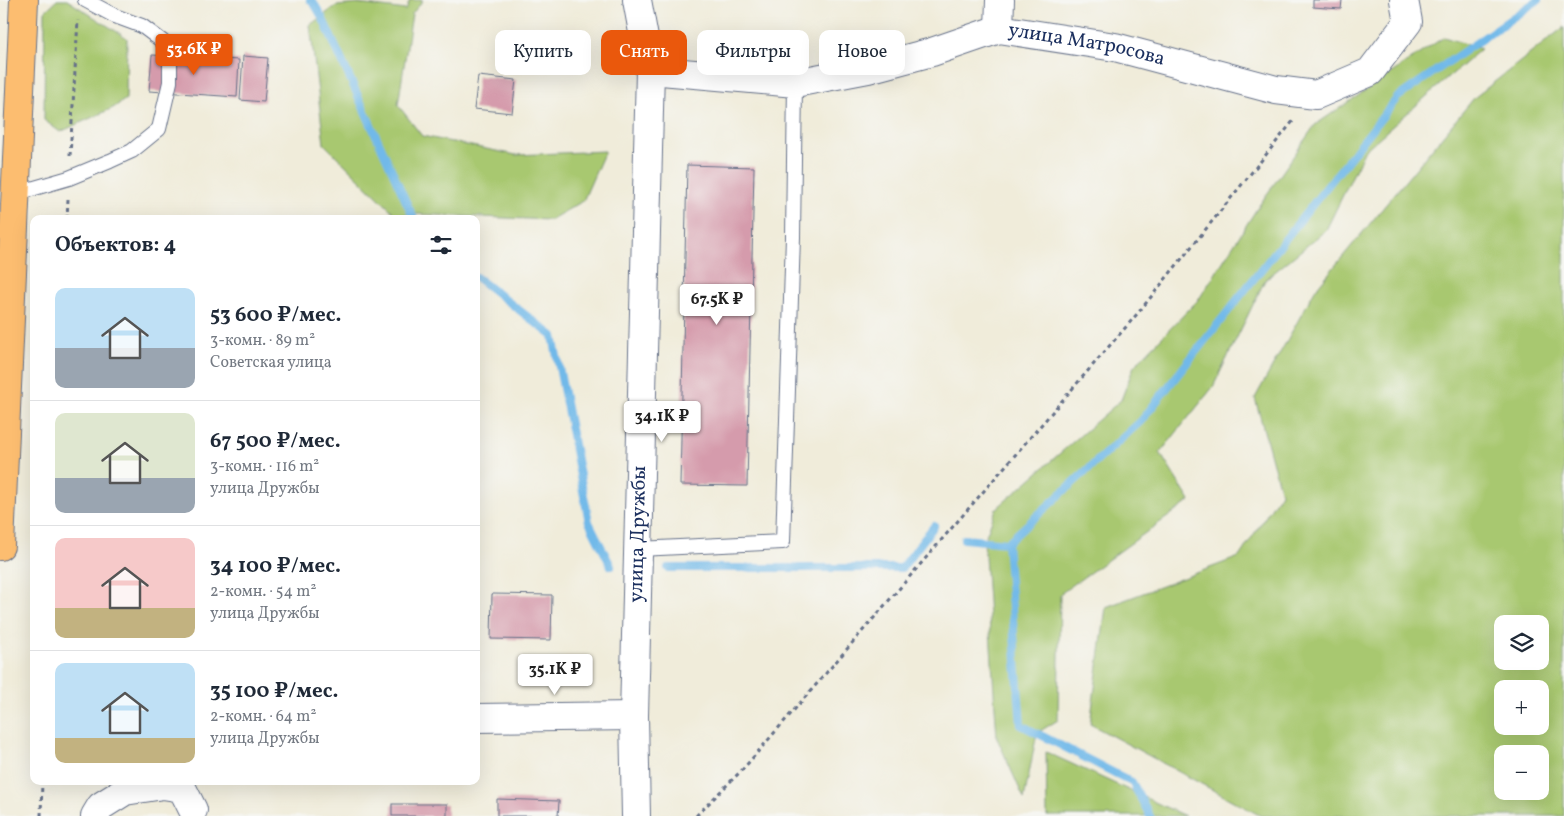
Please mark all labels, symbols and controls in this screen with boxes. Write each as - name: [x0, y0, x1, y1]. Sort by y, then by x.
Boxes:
- street label: улица Матросова: [1006, 17, 1168, 74]
- chip: Купить: [495, 30, 591, 75]
- chip: Снять: [601, 30, 687, 75]
- chip: Фильтры: [697, 30, 809, 75]
- chip: Новое: [819, 30, 905, 75]
- pin: 53.6K ₽: [148, 34, 240, 76]
- text: 53.6K ₽: [167, 39, 221, 61]
- text: Объектов: 4: [55, 231, 176, 260]
- icon: filters: [427, 231, 455, 259]
- pin: 67.5K ₽: [671, 284, 763, 326]
- text: 67.5K ₽: [691, 289, 743, 311]
- text: 53 600 ₽/мес.: [210, 301, 341, 330]
- icon: home: [95, 308, 155, 368]
- text: 3-комн. · 89 m²: [210, 330, 315, 352]
- text: Советская улица: [210, 352, 332, 374]
- pin: 34.1K ₽: [616, 400, 708, 443]
- text: 34.1K ₽: [635, 406, 689, 428]
- text: 67 500 ₽/мес.: [210, 427, 341, 456]
- icon: home: [95, 433, 155, 493]
- text: 3-комн. · 116 m²: [210, 456, 319, 478]
- street label: улица Дружбы: [623, 465, 654, 603]
- text: улица Дружбы: [210, 478, 320, 500]
- text: 34 100 ₽/мес.: [210, 552, 341, 581]
- icon: home: [95, 558, 155, 618]
- text: 2-комн. · 54 m²: [210, 581, 316, 603]
- text: улица Дружбы: [210, 603, 320, 625]
- map controls: [1494, 615, 1549, 800]
- button: layers: [1494, 615, 1549, 670]
- pin: 35.1K ₽: [509, 654, 601, 696]
- text: 35.1K ₽: [529, 659, 581, 681]
- text: 35 100 ₽/мес.: [210, 677, 338, 706]
- button: +: [1494, 680, 1549, 735]
- icon: home: [95, 683, 155, 743]
- text: 2-комн. · 64 m²: [210, 706, 316, 728]
- text: улица Дружбы: [210, 728, 320, 750]
- button: −: [1494, 745, 1549, 800]

